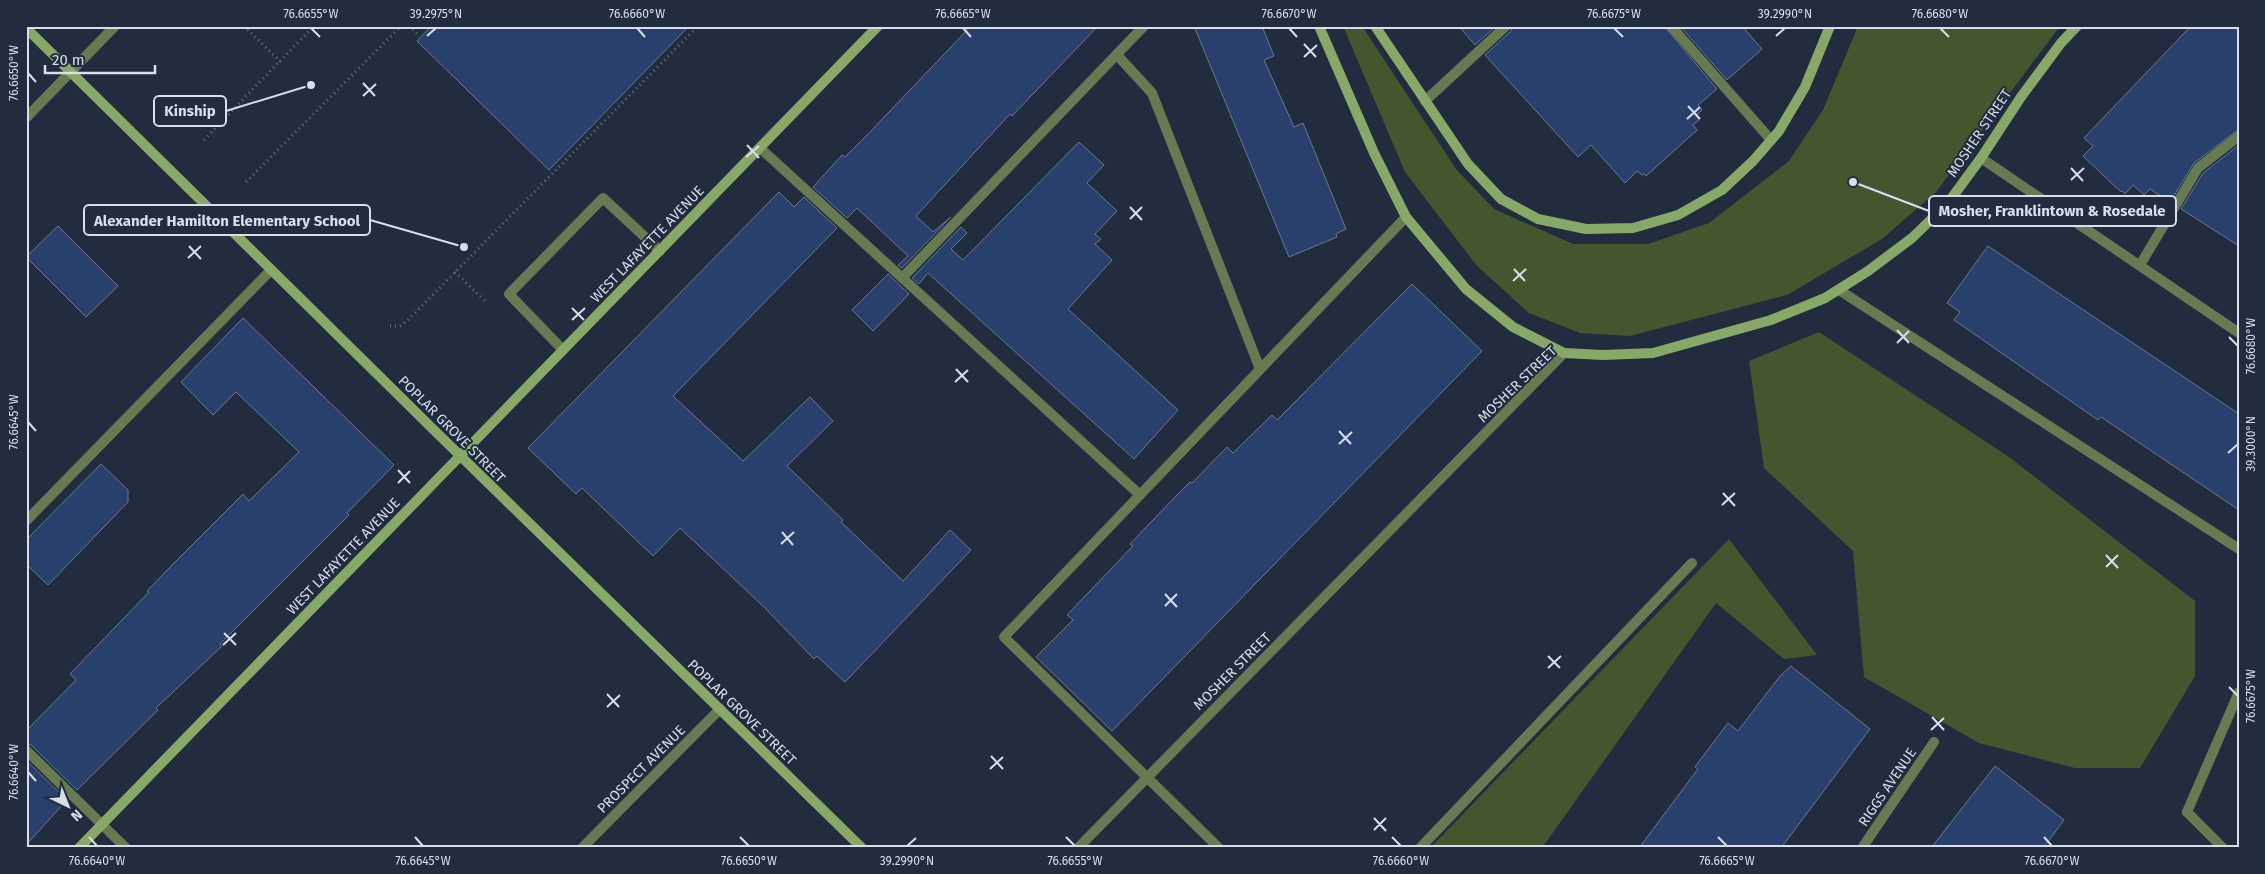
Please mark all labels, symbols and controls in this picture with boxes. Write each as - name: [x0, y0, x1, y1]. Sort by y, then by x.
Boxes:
- text: 76.6655°W: [284, 7, 339, 21]
- text: 39.2975°N: [410, 7, 462, 21]
- text: 76.6660°W: [609, 7, 665, 21]
- text: 76.6665°W: [935, 7, 991, 21]
- text: 76.6670°W: [1262, 7, 1316, 21]
- text: 76.6675°W: [1587, 7, 1641, 21]
- text: 39.2990°N: [1758, 7, 1812, 21]
- text: 76.6680°W: [1912, 7, 1968, 21]
- scale bar: [45, 42, 155, 74]
- text: 76.6650°W: [7, 45, 21, 101]
- text: 20 m: [52, 51, 85, 69]
- street label: MOSHER STREET: [1944, 85, 2016, 181]
- callout: Kinship: [154, 96, 226, 126]
- text: Kinship: [164, 102, 216, 120]
- street label: WEST LAFAYETTE AVENUE: [587, 182, 708, 306]
- callout: Mosher, Franklintown & Rosedale: [1929, 196, 2176, 226]
- text: Mosher, Franklintown & Rosedale: [1938, 202, 2166, 220]
- callout: Alexander Hamilton Elementary School: [84, 205, 370, 235]
- text: Alexander Hamilton Elementary School: [93, 212, 361, 230]
- text: 76.6680°W: [2244, 318, 2258, 374]
- street label: MOSHER STREET: [1475, 342, 1561, 426]
- street label: POPLAR GROVE STREET: [395, 372, 509, 487]
- text: 76.6645°W: [7, 394, 21, 450]
- text: 39.3000°N: [2244, 416, 2258, 472]
- street label: WEST LAFAYETTE AVENUE: [283, 494, 404, 618]
- street label: MOSHER STREET: [1190, 629, 1275, 714]
- street label: POPLAR GROVE STREET: [684, 656, 800, 769]
- text: 76.6675°W: [2244, 669, 2258, 723]
- street label: PROSPECT AVENUE: [594, 722, 689, 817]
- text: 76.6640°W: [7, 744, 21, 800]
- street label: RIGGS AVENUE: [1855, 745, 1920, 830]
- north arrow: [42, 782, 92, 832]
- text: N: [67, 806, 86, 825]
- text: 76.6640°W: [69, 854, 125, 868]
- text: 76.6645°W: [395, 854, 451, 868]
- text: 76.6650°W: [721, 854, 777, 868]
- text: 39.2990°N: [880, 854, 934, 868]
- text: 76.6655°W: [1048, 854, 1103, 868]
- text: 76.6660°W: [1373, 854, 1429, 868]
- text: 76.6665°W: [1699, 854, 1755, 868]
- text: 76.6670°W: [2025, 854, 2079, 868]

